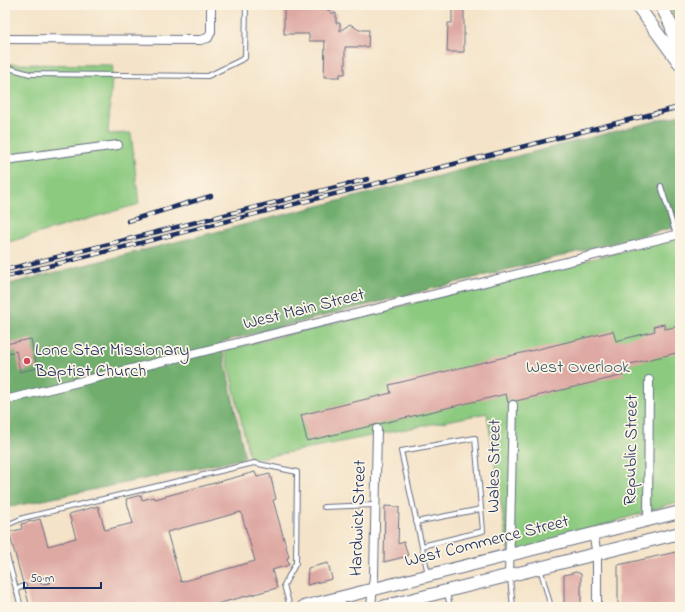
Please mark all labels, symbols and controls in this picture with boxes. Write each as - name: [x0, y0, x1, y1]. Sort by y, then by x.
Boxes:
- street label: West Main Street: [241, 282, 367, 338]
- place label: Lone Star Missionary Baptist Church: [34, 338, 189, 385]
- park label: West Overlook: [526, 355, 630, 381]
- marker: Lone Star Missionary Baptist Church: [22, 356, 32, 366]
- street label: Republic Street: [618, 394, 646, 506]
- street label: Wales Street: [481, 419, 509, 513]
- street label: Hardwick Street: [344, 459, 374, 577]
- street label: West Commerce Street: [402, 509, 572, 575]
- scale bar: [24, 564, 101, 590]
- text: 50 m: [30, 570, 54, 588]

